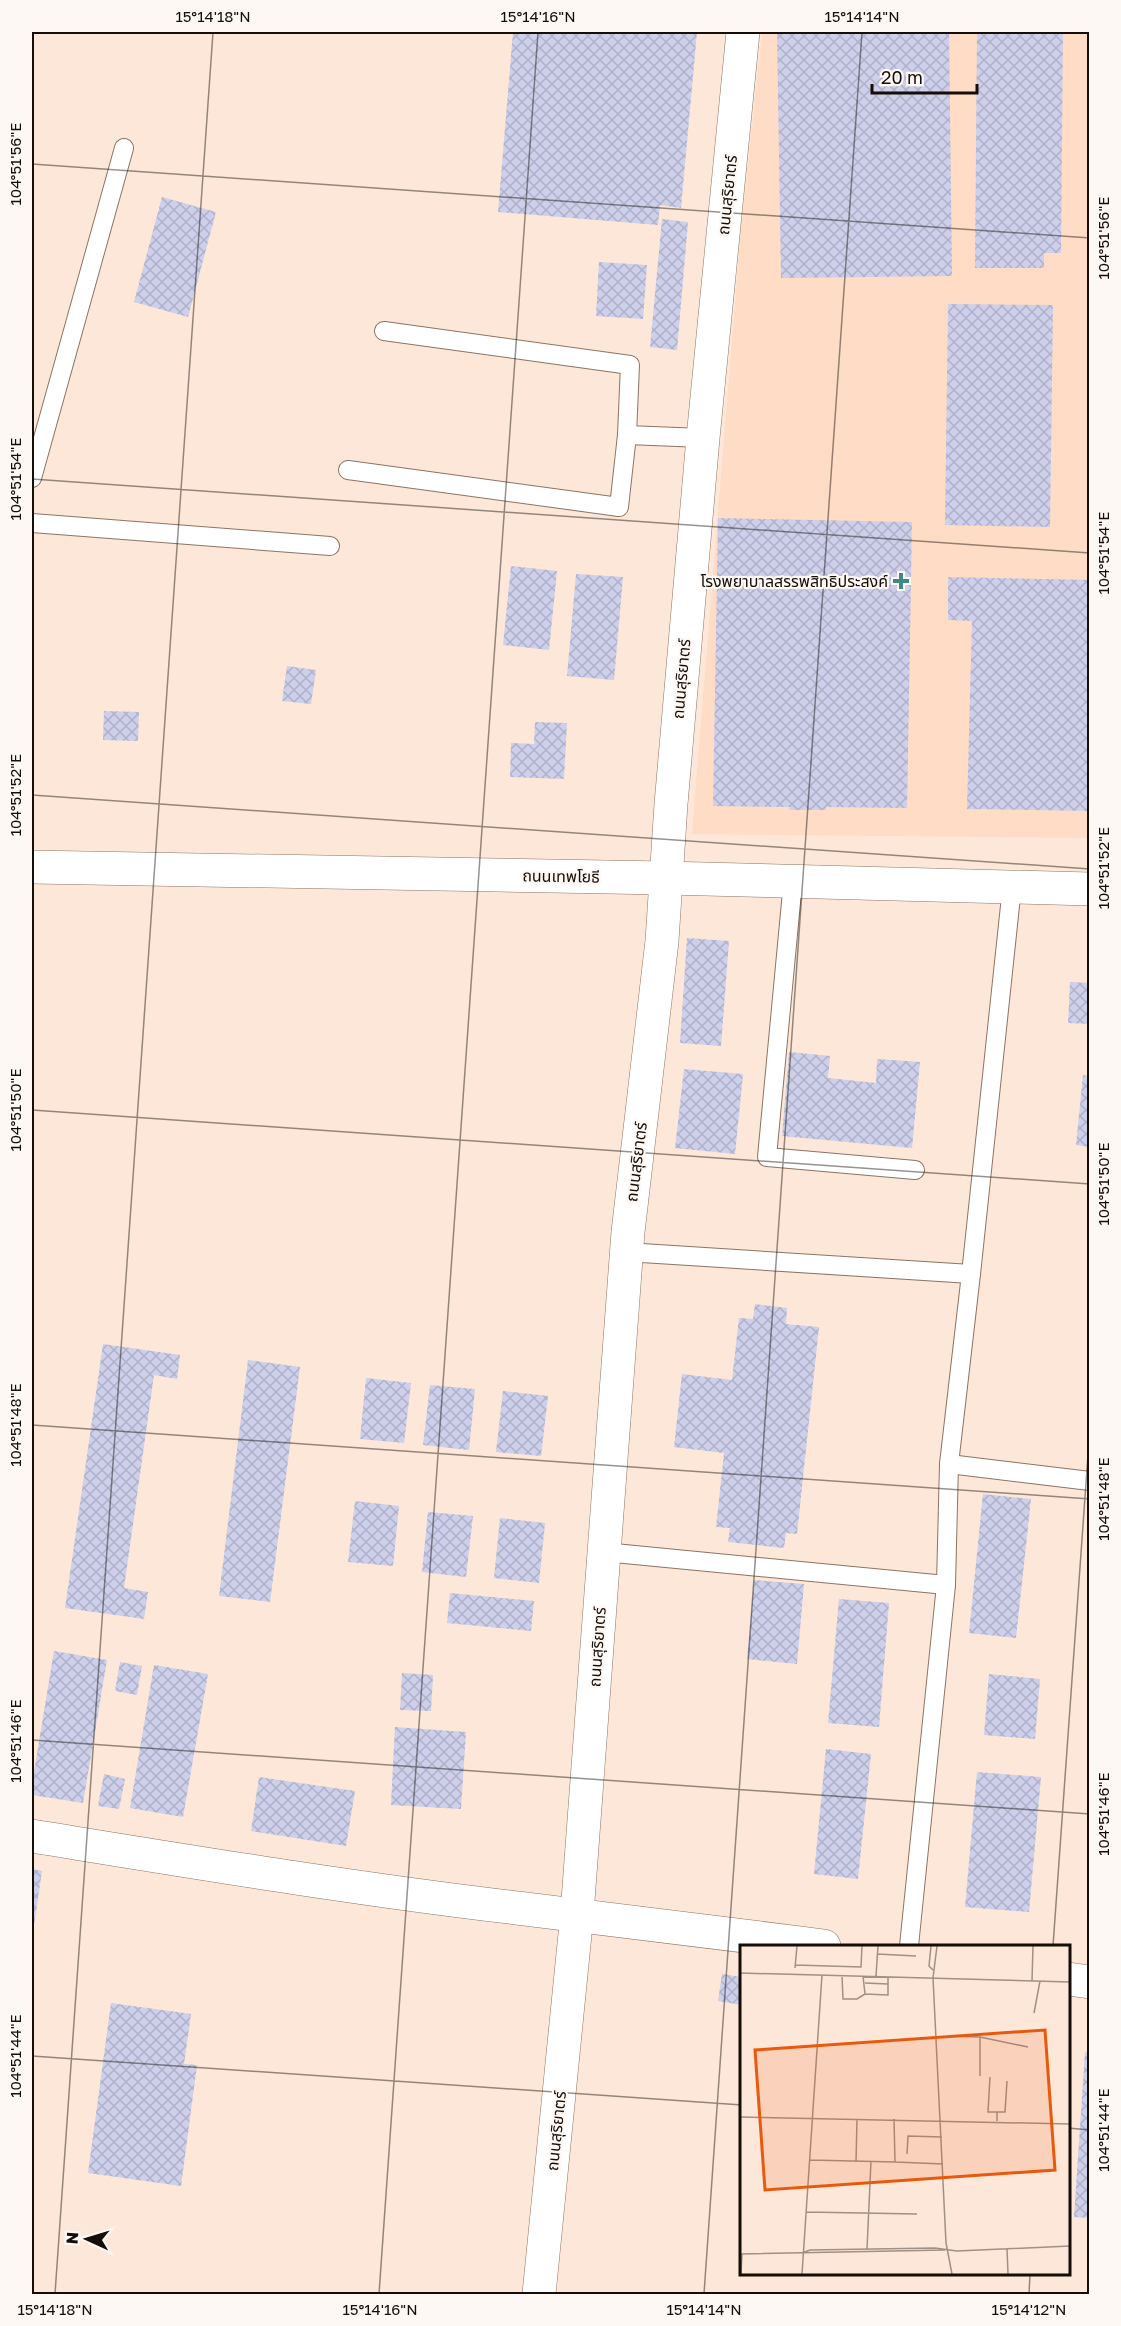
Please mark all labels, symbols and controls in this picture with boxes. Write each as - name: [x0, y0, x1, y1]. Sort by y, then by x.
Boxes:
- text: 15°14'18"N: [175, 7, 251, 25]
- text: 15°14'16"N: [500, 7, 576, 25]
- text: 15°14'14"N: [824, 7, 900, 25]
- scale bar: [872, 57, 977, 95]
- text: 20 m: [881, 66, 923, 88]
- text: 104°51'56"E: [6, 123, 24, 205]
- street label: ถนนสุริยาตร์: [713, 153, 741, 236]
- text: 104°51'56"E: [1094, 197, 1112, 279]
- text: 104°51'54"E: [6, 438, 24, 520]
- text: 104°51'54"E: [1094, 512, 1112, 594]
- place label: โรงพยาบาลสรรพสิทธิประสงค์: [700, 571, 888, 591]
- marker: โรงพยาบาลสรรพสิทธิประสงค์: [892, 572, 910, 590]
- street label: ถนนสุริยาตร์: [668, 637, 695, 720]
- text: 104°51'52"E: [6, 754, 24, 836]
- text: 104°51'52"E: [1094, 827, 1112, 909]
- street label: ถนนเทพโยธี: [522, 865, 600, 887]
- text: 104°51'50"E: [6, 1068, 24, 1152]
- street label: ถนนสุริยาตร์: [621, 1120, 651, 1203]
- text: 104°51'50"E: [1094, 1142, 1112, 1226]
- text: 104°51'48"E: [6, 1383, 24, 1467]
- text: 104°51'48"E: [1094, 1457, 1112, 1541]
- street label: ถนนสุริยาตร์: [584, 1606, 610, 1688]
- text: 104°51'46"E: [6, 1699, 24, 1783]
- text: 104°51'46"E: [1094, 1772, 1112, 1856]
- inset map: [740, 1945, 1070, 2275]
- text: 104°51'44"E: [6, 2014, 24, 2098]
- text: 104°51'44"E: [1094, 2088, 1112, 2172]
- street label: ถนนสุริยาตร์: [542, 2089, 570, 2172]
- north arrow: [57, 2209, 117, 2269]
- text: N: [62, 2231, 82, 2245]
- text: 15°14'18"N: [17, 2300, 93, 2318]
- text: 15°14'16"N: [342, 2300, 418, 2318]
- text: 15°14'14"N: [666, 2300, 742, 2318]
- text: 15°14'12"N: [992, 2300, 1066, 2318]

